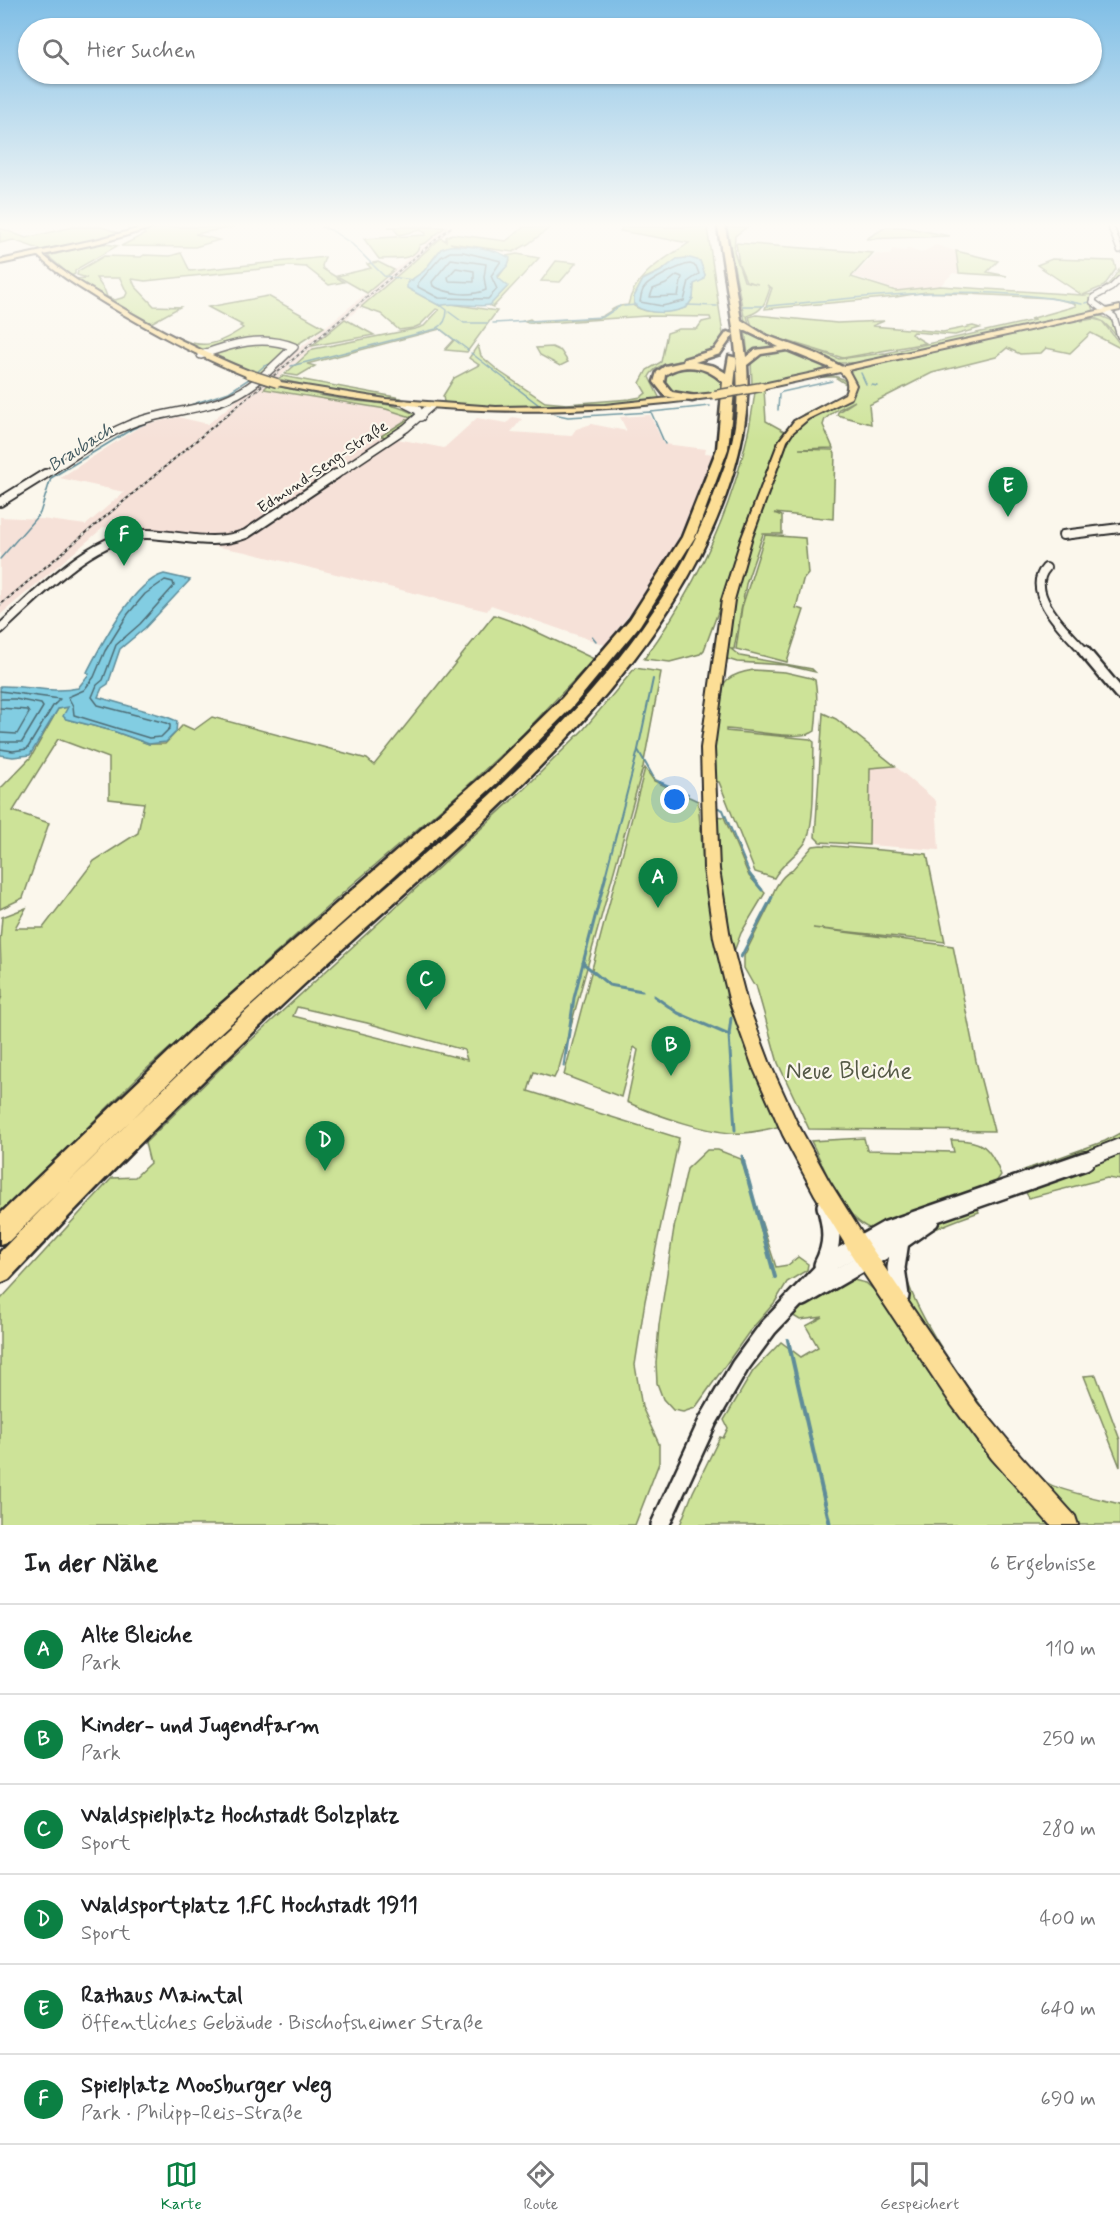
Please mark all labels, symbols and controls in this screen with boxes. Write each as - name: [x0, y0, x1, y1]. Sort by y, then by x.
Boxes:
- search box: [18, 18, 1102, 84]
- icon: search: [39, 35, 72, 68]
- text: Hier suchen: [87, 37, 196, 65]
- street label: Edmund-Seng-Straße: [254, 416, 393, 519]
- water label: Braubach: [43, 418, 118, 478]
- pin: E: [988, 468, 1028, 517]
- pin: F: [104, 516, 144, 566]
- your location: [660, 785, 689, 814]
- pin: A: [638, 858, 678, 908]
- pin: C: [406, 960, 446, 1010]
- pin: B: [652, 1026, 690, 1076]
- park label: Neue Bleiche: [786, 1056, 912, 1087]
- pin: D: [306, 1122, 344, 1171]
- text: In der Nähe: [24, 1547, 158, 1581]
- text: 6 Ergebnisse: [990, 1551, 1096, 1578]
- text: Alte Bleiche: [81, 1622, 193, 1650]
- text: A: [37, 1636, 50, 1663]
- text: 110 m: [1045, 1636, 1096, 1663]
- text: Park: [81, 1650, 121, 1677]
- text: Kinder- und Jugendfarm: [81, 1712, 320, 1740]
- text: B: [37, 1726, 50, 1753]
- text: 250 m: [1042, 1726, 1096, 1753]
- text: Park: [81, 1740, 121, 1767]
- text: Waldspielplatz Hochstadt Bolzplatz: [81, 1802, 400, 1830]
- text: C: [36, 1816, 51, 1843]
- text: 280 m: [1042, 1816, 1096, 1843]
- text: Sport: [81, 1830, 130, 1857]
- text: Waldsportplatz 1.FC Hochstadt 1911: [81, 1892, 418, 1920]
- text: D: [37, 1906, 50, 1933]
- text: 400 m: [1040, 1906, 1096, 1933]
- text: Sport: [81, 1920, 130, 1947]
- text: Rathaus Maintal: [81, 1982, 243, 2010]
- text: E: [38, 1996, 49, 2023]
- text: 640 m: [1040, 1996, 1096, 2023]
- text: Öffentliches Gebäude · Bischofsheimer Straße: [81, 2010, 483, 2037]
- text: Spielplatz Moosburger Weg: [81, 2072, 332, 2100]
- text: F: [38, 2086, 49, 2113]
- text: 690 m: [1041, 2086, 1096, 2113]
- text: Park · Philipp-Reis-Straße: [81, 2100, 303, 2127]
- tab: Karte: [161, 2158, 202, 2215]
- tab: Route: [523, 2158, 558, 2215]
- tab: Gespeichert: [880, 2158, 959, 2215]

